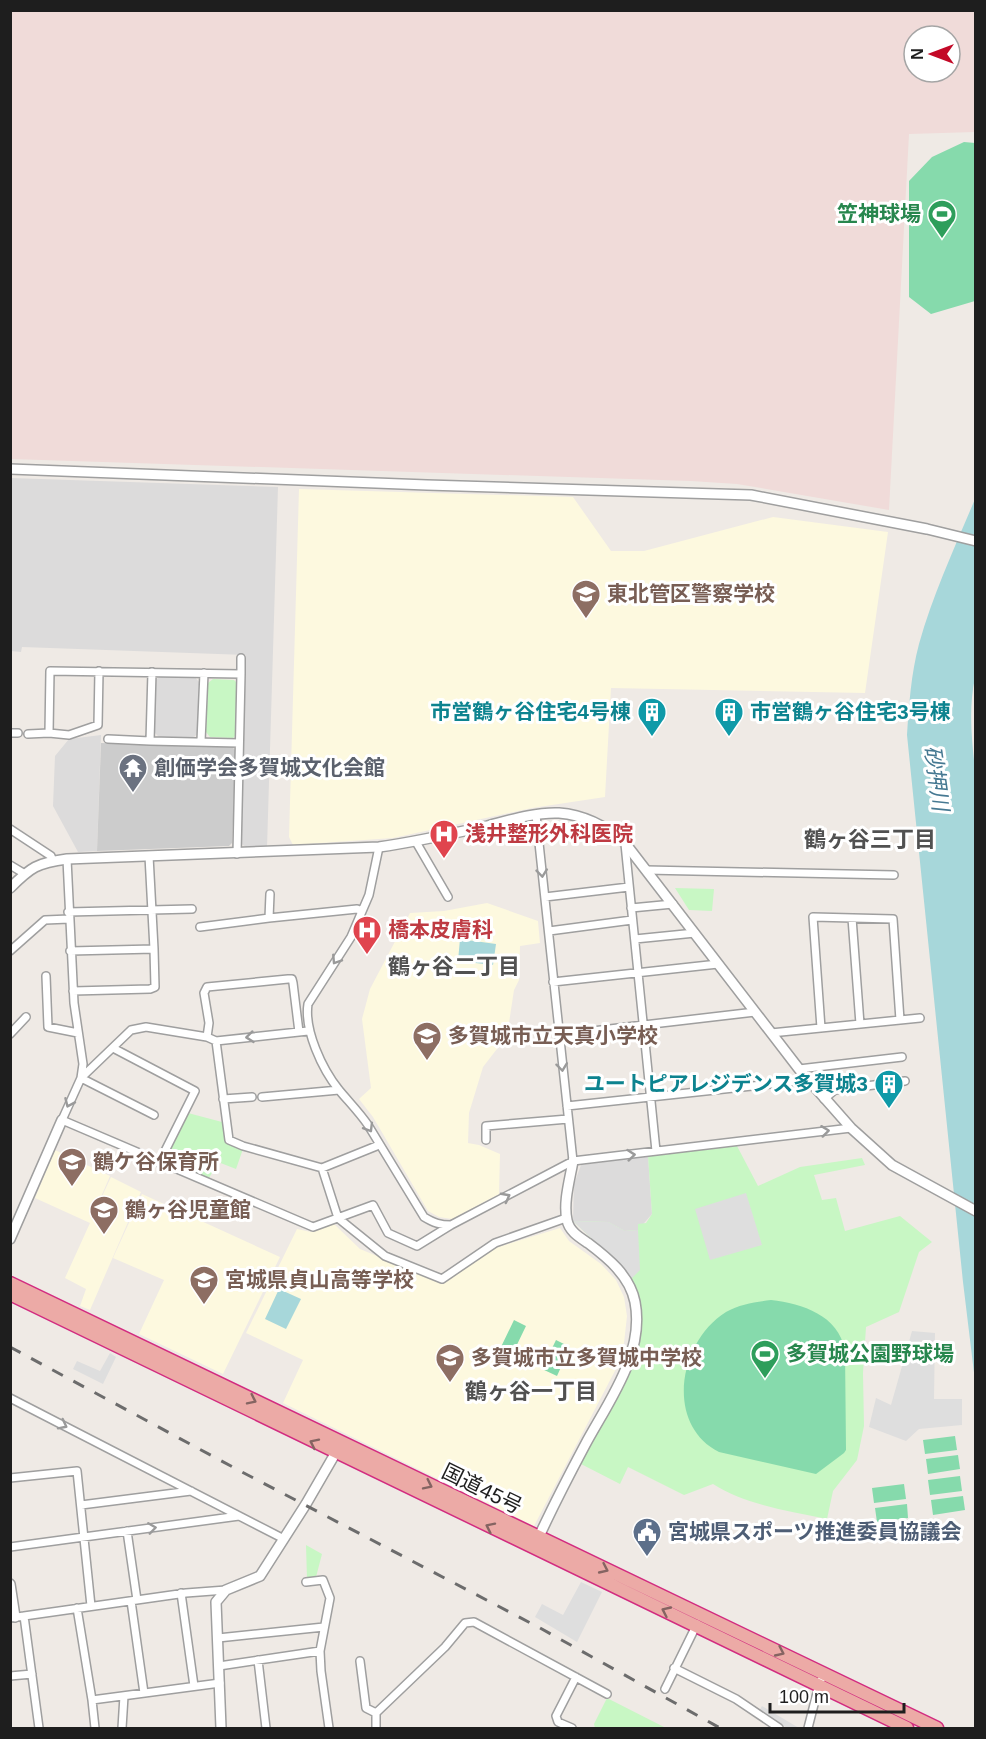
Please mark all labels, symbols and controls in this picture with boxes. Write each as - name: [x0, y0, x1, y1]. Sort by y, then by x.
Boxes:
- north arrow: [902, 24, 962, 84]
- text: N: [909, 48, 926, 60]
- sports icon: 笠神球場: [926, 198, 958, 240]
- place label: 笠神球場: [837, 202, 921, 225]
- school or university icon: 東北管区警察学校: [570, 578, 602, 620]
- place label: 東北管区警察学校: [607, 582, 775, 605]
- building icon: 市営鶴ヶ谷住宅4号棟: [636, 696, 668, 738]
- building icon: 市営鶴ヶ谷住宅3号棟: [713, 696, 745, 738]
- place label: 市営鶴ヶ谷住宅4号棟: [430, 700, 631, 723]
- place label: 市営鶴ヶ谷住宅3号棟: [750, 700, 951, 723]
- water label: 砂押川: [920, 744, 954, 814]
- temple icon: 創価学会多賀城文化会館: [117, 752, 149, 794]
- place label: 創価学会多賀城文化会館: [154, 756, 385, 779]
- hospital icon: 浅井整形外科医院: [428, 818, 460, 860]
- place label: 浅井整形外科医院: [465, 822, 633, 845]
- district label: 鶴ヶ谷三丁目: [804, 827, 936, 852]
- one-way arrow: [535, 868, 548, 877]
- hospital icon: 橋本皮膚科: [351, 914, 383, 956]
- place label: 橋本皮膚科: [388, 918, 493, 941]
- one-way arrow: [331, 954, 343, 964]
- district label: 鶴ヶ谷二丁目: [388, 954, 520, 979]
- school or university icon: 多賀城市立天真小学校: [411, 1020, 443, 1062]
- place label: 多賀城市立天真小学校: [448, 1024, 658, 1047]
- one-way arrow: [245, 1030, 255, 1043]
- one-way arrow: [555, 1062, 568, 1071]
- building icon: ユートピアレジデンス多賀城3: [873, 1068, 905, 1110]
- place label: ユートピアレジデンス多賀城3: [584, 1072, 868, 1095]
- one-way arrow: [65, 1096, 77, 1107]
- one-way arrow: [361, 1122, 373, 1132]
- one-way arrow: [820, 1126, 830, 1138]
- school or university icon: 鶴ケ谷保育所: [56, 1146, 88, 1188]
- one-way arrow: [627, 1149, 636, 1162]
- place label: 鶴ケ谷保育所: [93, 1150, 219, 1173]
- one-way arrow: [500, 1193, 510, 1204]
- school or university icon: 鶴ヶ谷児童館: [88, 1194, 120, 1236]
- place label: 鶴ヶ谷児童館: [125, 1198, 251, 1221]
- school or university icon: 宮城県貞山高等学校: [188, 1264, 220, 1306]
- place label: 宮城県貞山高等学校: [225, 1268, 414, 1291]
- sports icon: 多賀城公園野球場: [749, 1338, 781, 1380]
- school or university icon: 多賀城市立多賀城中学校: [434, 1342, 466, 1384]
- place label: 多賀城公園野球場: [786, 1342, 954, 1365]
- place label: 多賀城市立多賀城中学校: [471, 1346, 702, 1369]
- district label: 鶴ヶ谷一丁目: [465, 1379, 597, 1404]
- one-way arrow: [246, 1393, 257, 1404]
- one-way arrow: [56, 1418, 67, 1429]
- one-way arrow: [310, 1438, 321, 1450]
- street label: 国道45号: [438, 1459, 526, 1518]
- one-way arrow: [421, 1477, 432, 1489]
- public building icon: 宮城県スポーツ推進委員協議会: [631, 1516, 663, 1558]
- place label: 宮城県スポーツ推進委員協議会: [668, 1520, 962, 1543]
- one-way arrow: [147, 1522, 156, 1534]
- one-way arrow: [485, 1523, 496, 1535]
- one-way arrow: [597, 1561, 608, 1573]
- one-way arrow: [662, 1606, 673, 1618]
- one-way arrow: [774, 1645, 785, 1657]
- scale bar: [770, 1676, 904, 1714]
- text: 100 m: [779, 1687, 829, 1707]

